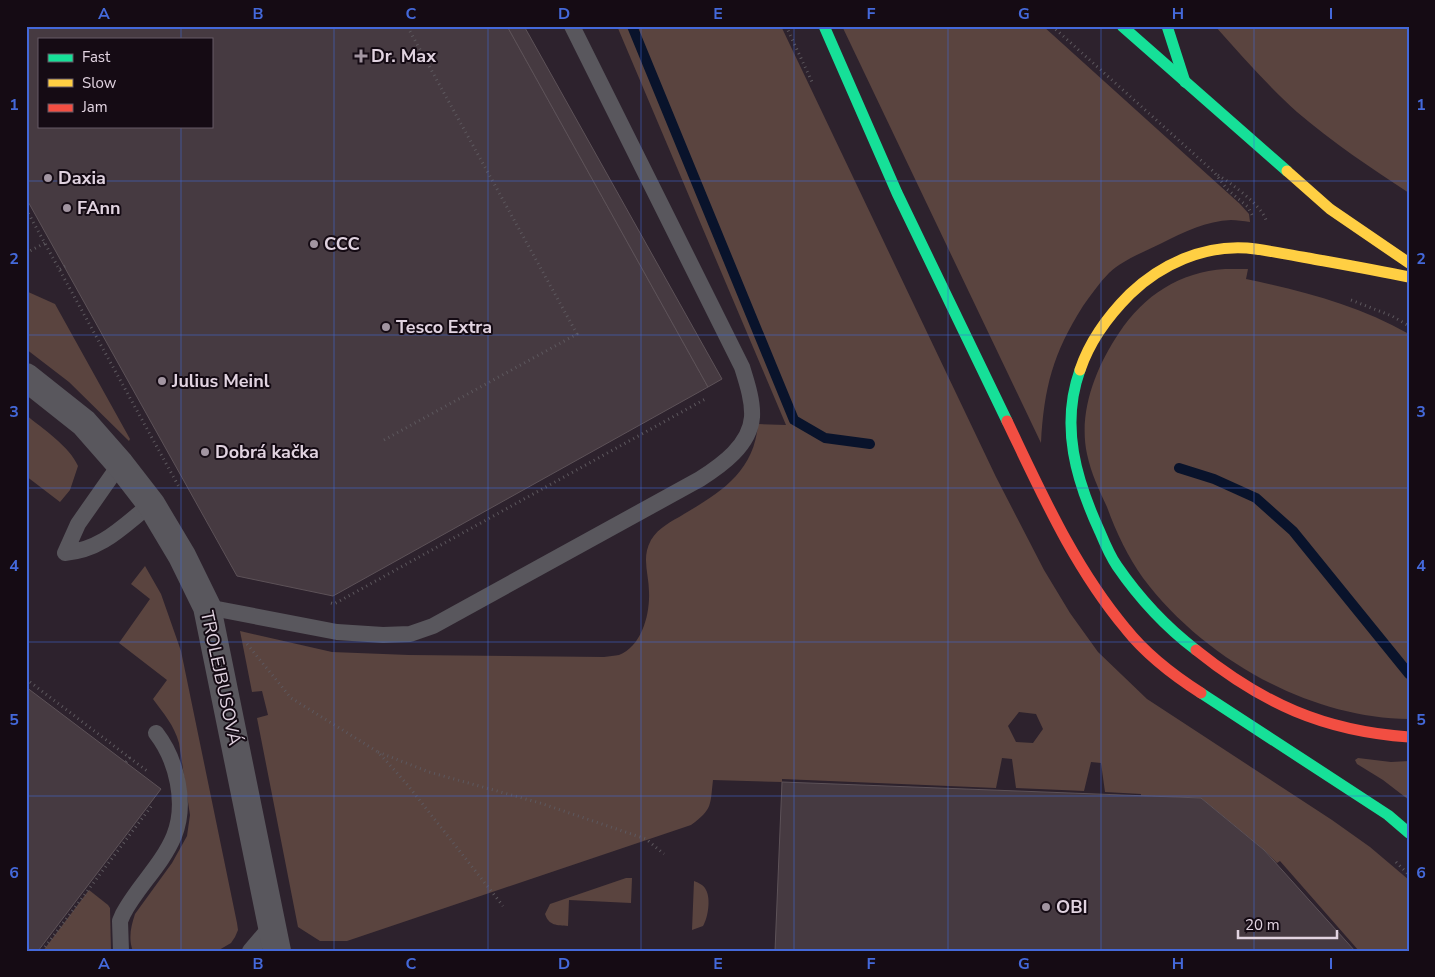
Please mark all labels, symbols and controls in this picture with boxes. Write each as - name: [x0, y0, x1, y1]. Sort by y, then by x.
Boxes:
- text: A: [98, 3, 110, 25]
- text: B: [252, 3, 264, 25]
- text: C: [406, 3, 417, 25]
- text: D: [558, 3, 570, 25]
- text: E: [713, 3, 723, 25]
- text: F: [867, 3, 876, 25]
- text: G: [1018, 3, 1030, 25]
- text: H: [1172, 3, 1184, 25]
- text: I: [1329, 3, 1333, 25]
- legend: [38, 38, 212, 128]
- place label: Dr. Max: [371, 44, 436, 68]
- text: Fast: [82, 47, 111, 67]
- marker: Dr. Max: [355, 50, 367, 62]
- text: Slow: [82, 73, 117, 93]
- text: 1: [9, 94, 19, 116]
- text: 1: [1416, 94, 1426, 116]
- text: Jam: [81, 97, 108, 117]
- place label: Daxia: [58, 166, 106, 190]
- marker: Daxia: [42, 172, 54, 184]
- place label: FAnn: [77, 196, 121, 220]
- marker: FAnn: [61, 202, 73, 214]
- place label: CCC: [324, 232, 360, 256]
- marker: CCC: [308, 238, 320, 250]
- text: 2: [9, 248, 19, 270]
- text: 2: [1416, 248, 1426, 270]
- place label: Tesco Extra: [396, 315, 492, 339]
- marker: Tesco Extra: [380, 321, 392, 333]
- place label: Julius Meinl: [171, 369, 270, 393]
- marker: Julius Meinl: [156, 375, 168, 387]
- text: 3: [9, 401, 19, 423]
- text: 3: [1416, 401, 1426, 423]
- place label: Dobrá kačka: [215, 440, 319, 464]
- marker: Dobrá kačka: [199, 446, 211, 458]
- text: 4: [9, 555, 19, 577]
- text: 4: [1416, 555, 1426, 577]
- street label: TROLEJBUSOVÁ: [195, 608, 247, 748]
- text: 5: [9, 709, 19, 731]
- text: 5: [1416, 709, 1426, 731]
- text: 6: [9, 862, 19, 884]
- text: 6: [1416, 862, 1426, 884]
- place label: OBI: [1056, 895, 1088, 919]
- marker: OBI: [1040, 901, 1052, 913]
- scale bar: [1238, 907, 1336, 939]
- text: 20 m: [1245, 915, 1280, 935]
- text: A: [98, 953, 110, 975]
- text: B: [252, 953, 264, 975]
- text: C: [406, 953, 417, 975]
- text: D: [558, 953, 570, 975]
- text: E: [713, 953, 723, 975]
- text: F: [867, 953, 876, 975]
- text: G: [1018, 953, 1030, 975]
- text: H: [1172, 953, 1184, 975]
- text: I: [1329, 953, 1333, 975]

